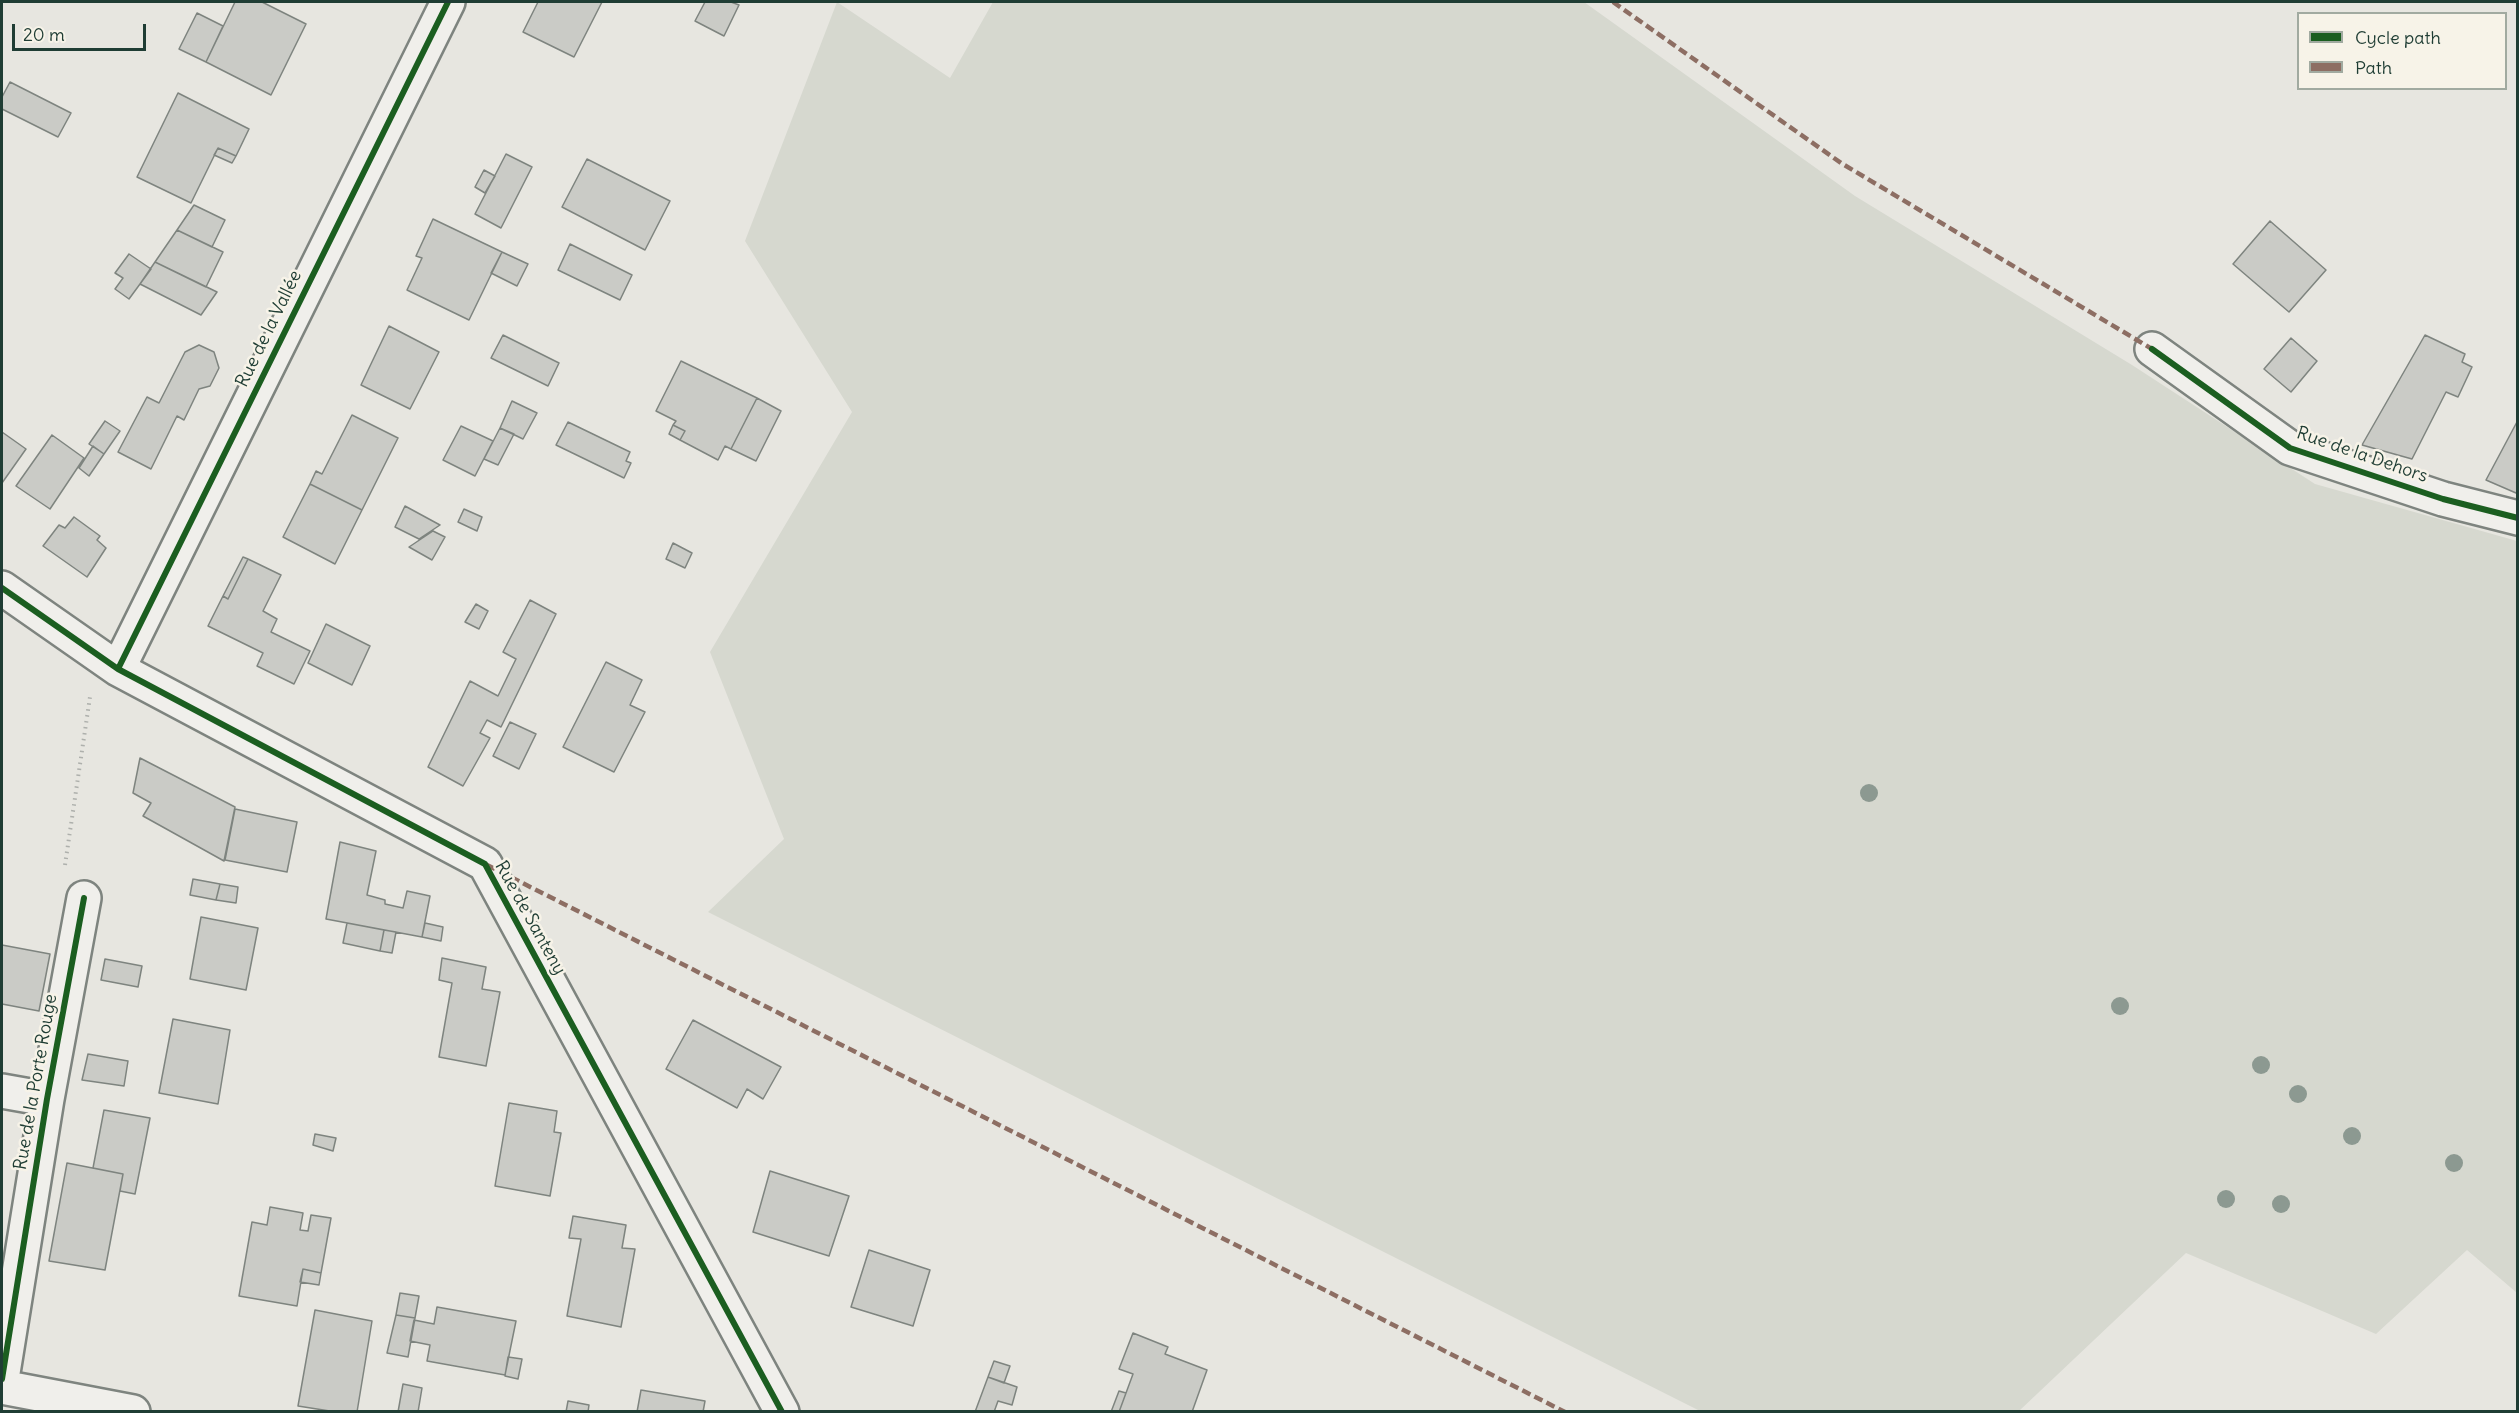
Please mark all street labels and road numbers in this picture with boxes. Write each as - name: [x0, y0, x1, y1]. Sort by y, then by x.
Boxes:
- street label: Rue de la Vallée: [231, 267, 307, 391]
- street label: Rue de la Dehors: [2294, 422, 2430, 488]
- street label: Rue de Santeny: [490, 857, 570, 979]
- street label: Rue de la Porte Rouge: [10, 992, 62, 1172]

